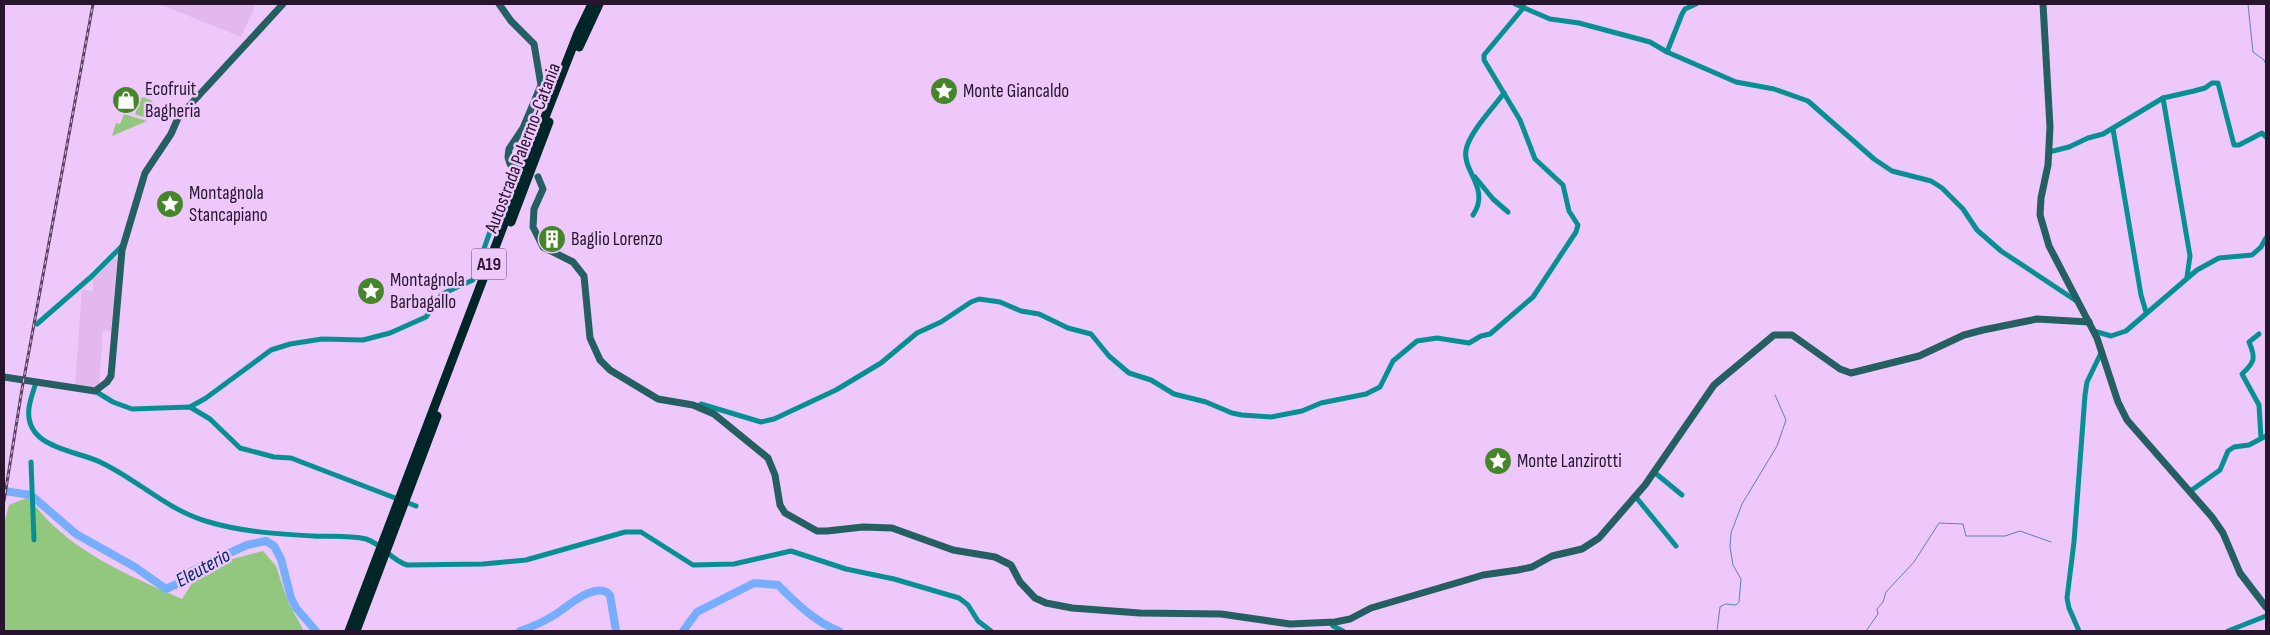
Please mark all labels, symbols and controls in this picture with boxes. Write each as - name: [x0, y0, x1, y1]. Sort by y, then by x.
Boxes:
- street label: Autostrada Palermo-Catania: [480, 60, 566, 237]
- place icon: Monte Giancaldo: [929, 76, 959, 106]
- place label: Ecofruit Bagheria: [145, 78, 200, 123]
- place label: Monte Giancaldo: [963, 80, 1069, 103]
- shop icon: Ecofruit Bagheria: [111, 85, 141, 115]
- place label: Montagnola Stancapiano: [189, 182, 268, 227]
- place icon: Montagnola Stancapiano: [155, 189, 185, 219]
- building icon: Baglio Lorenzo: [537, 224, 567, 254]
- place label: Baglio Lorenzo: [571, 228, 663, 251]
- road number: A19: [472, 248, 506, 280]
- place label: Montagnola Barbagallo: [390, 269, 465, 314]
- place icon: Montagnola Barbagallo: [356, 276, 386, 306]
- place icon: Monte Lanzirotti: [1483, 446, 1513, 476]
- place label: Monte Lanzirotti: [1517, 450, 1622, 473]
- water label: Eleuterio: [172, 543, 234, 593]

